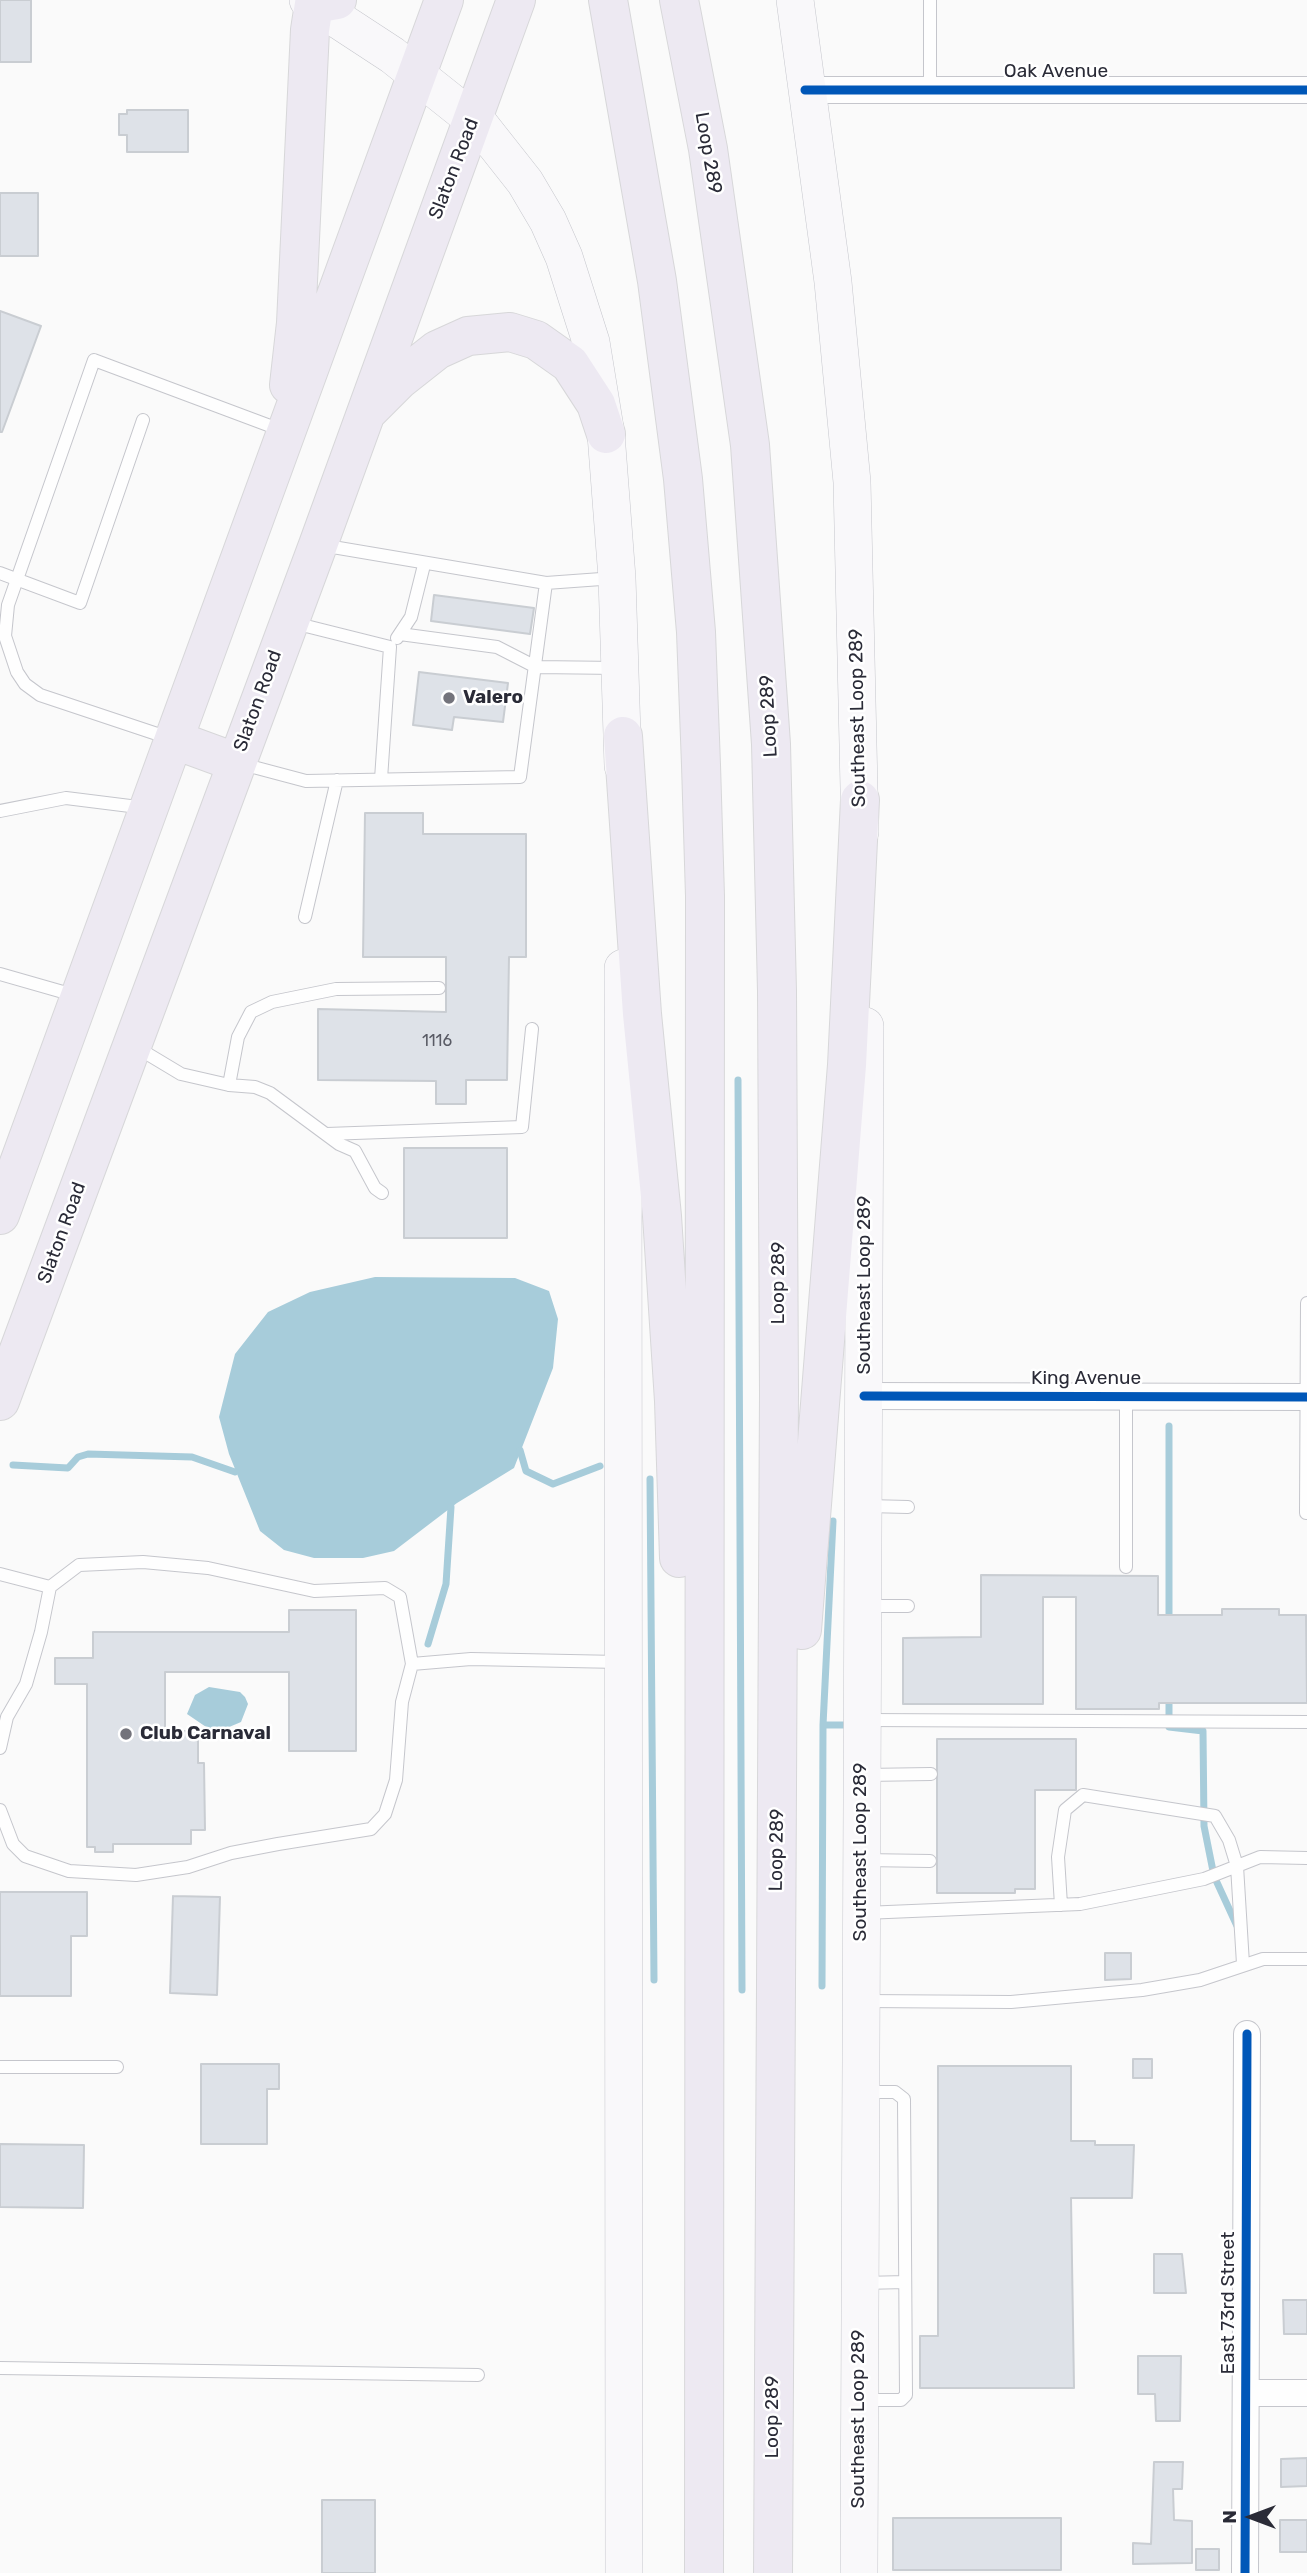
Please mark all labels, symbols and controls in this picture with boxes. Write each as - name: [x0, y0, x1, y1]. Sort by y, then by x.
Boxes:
- street label: Oak Avenue: [1004, 61, 1108, 83]
- street label: Loop 289: [690, 110, 726, 196]
- street label: Slaton Road: [424, 115, 484, 223]
- street label: Southeast Loop 289: [845, 628, 871, 808]
- street label: Slaton Road: [229, 647, 287, 755]
- street label: Loop 289: [755, 674, 783, 758]
- place label: Valero: [463, 687, 523, 709]
- marker: Valero: [441, 690, 457, 706]
- house number: 1116: [422, 1031, 452, 1051]
- street label: Slaton Road: [33, 1179, 91, 1287]
- street label: Southeast Loop 289: [854, 1196, 876, 1374]
- street label: Loop 289: [768, 1242, 790, 1324]
- street label: King Avenue: [1031, 1368, 1141, 1390]
- place label: Club Carnaval: [140, 1723, 271, 1745]
- marker: Club Carnaval: [118, 1726, 134, 1742]
- street label: Southeast Loop 289: [850, 1763, 872, 1941]
- street label: Loop 289: [765, 1808, 789, 1892]
- street label: East 73rd Street: [1218, 2232, 1240, 2374]
- street label: Southeast Loop 289: [848, 2330, 870, 2508]
- street label: Loop 289: [762, 2376, 784, 2458]
- north arrow: [1216, 2482, 1286, 2552]
- text: N: [1218, 2510, 1241, 2524]

